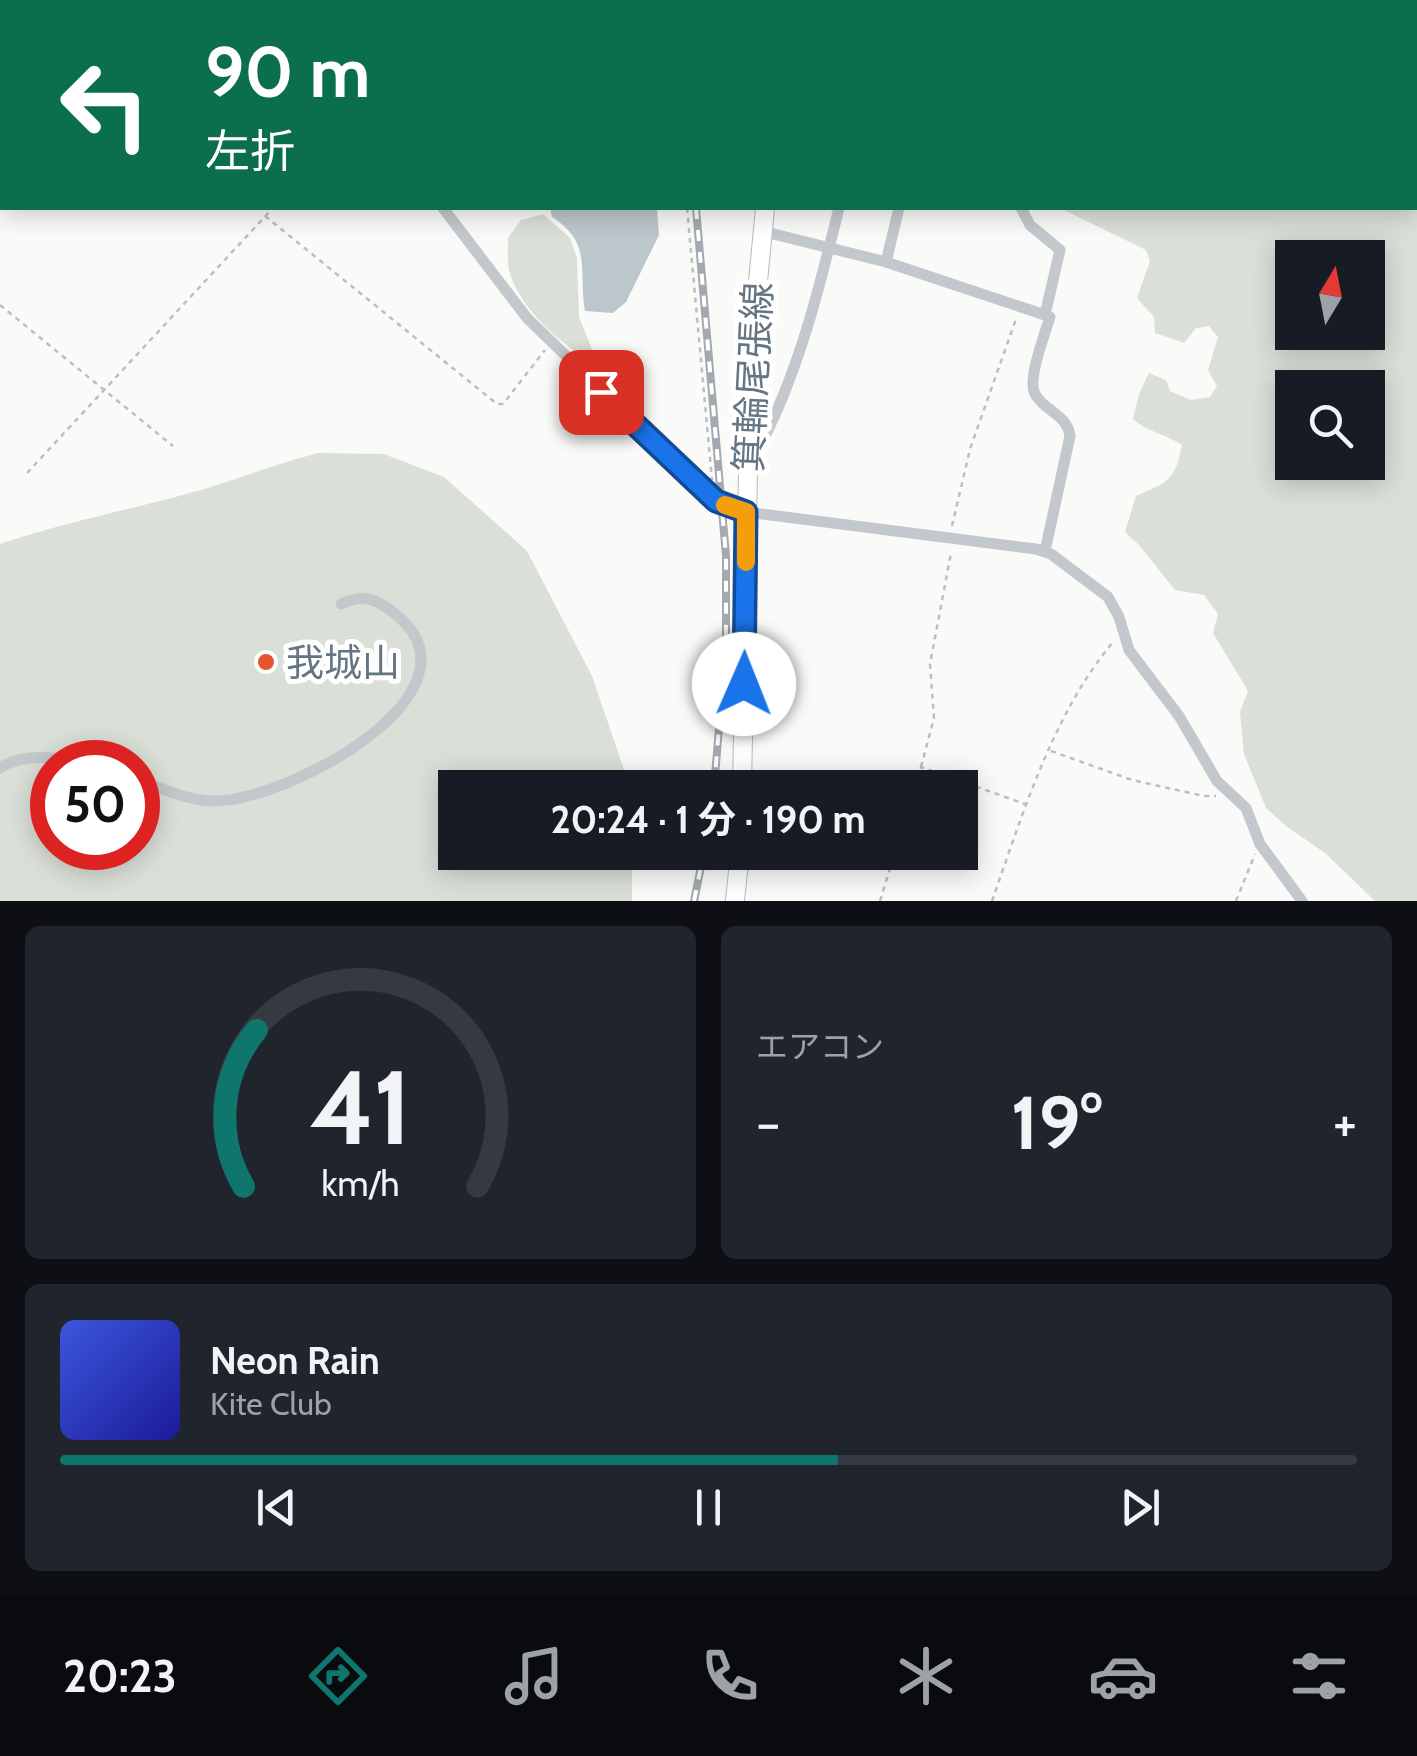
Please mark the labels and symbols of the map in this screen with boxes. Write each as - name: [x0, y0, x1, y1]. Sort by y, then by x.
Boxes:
- north arrow: [1275, 240, 1385, 350]
- street label: 箕輪尾張線: [725, 281, 781, 473]
- pin: [559, 350, 644, 435]
- position arrow: [692, 632, 796, 736]
- place label: 我城山: [286, 639, 400, 686]
- marker: 我城山: [255, 651, 277, 673]
- speed limit sign: 50: [30, 740, 160, 870]

